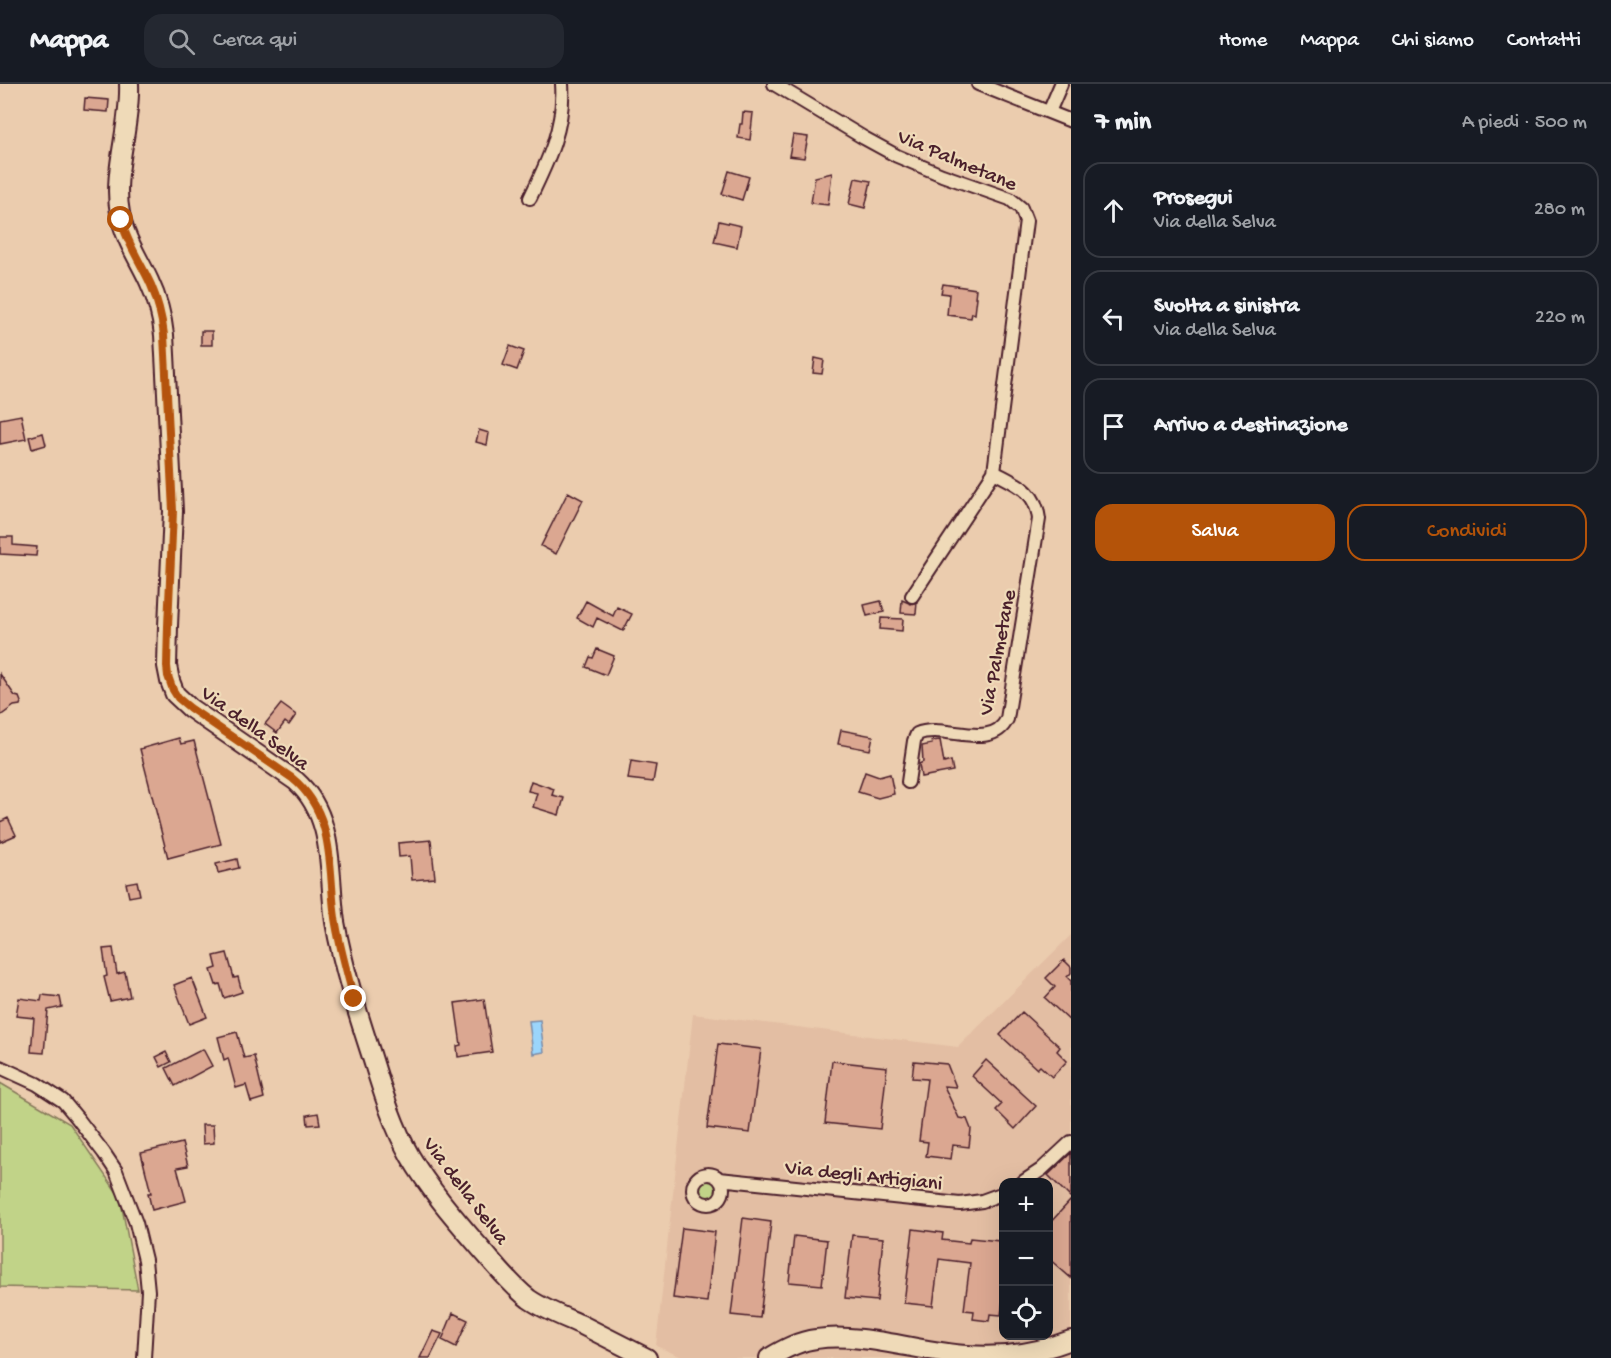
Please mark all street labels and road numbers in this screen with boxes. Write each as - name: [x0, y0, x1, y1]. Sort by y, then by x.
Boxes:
- street label: Via Palmetane: [892, 125, 1021, 199]
- street label: Via Palmetane: [975, 587, 1024, 719]
- street label: Via della Selva: [194, 682, 314, 778]
- street label: Via della Selva: [415, 1133, 514, 1252]
- street label: Via degli Artigiani: [783, 1157, 943, 1198]

